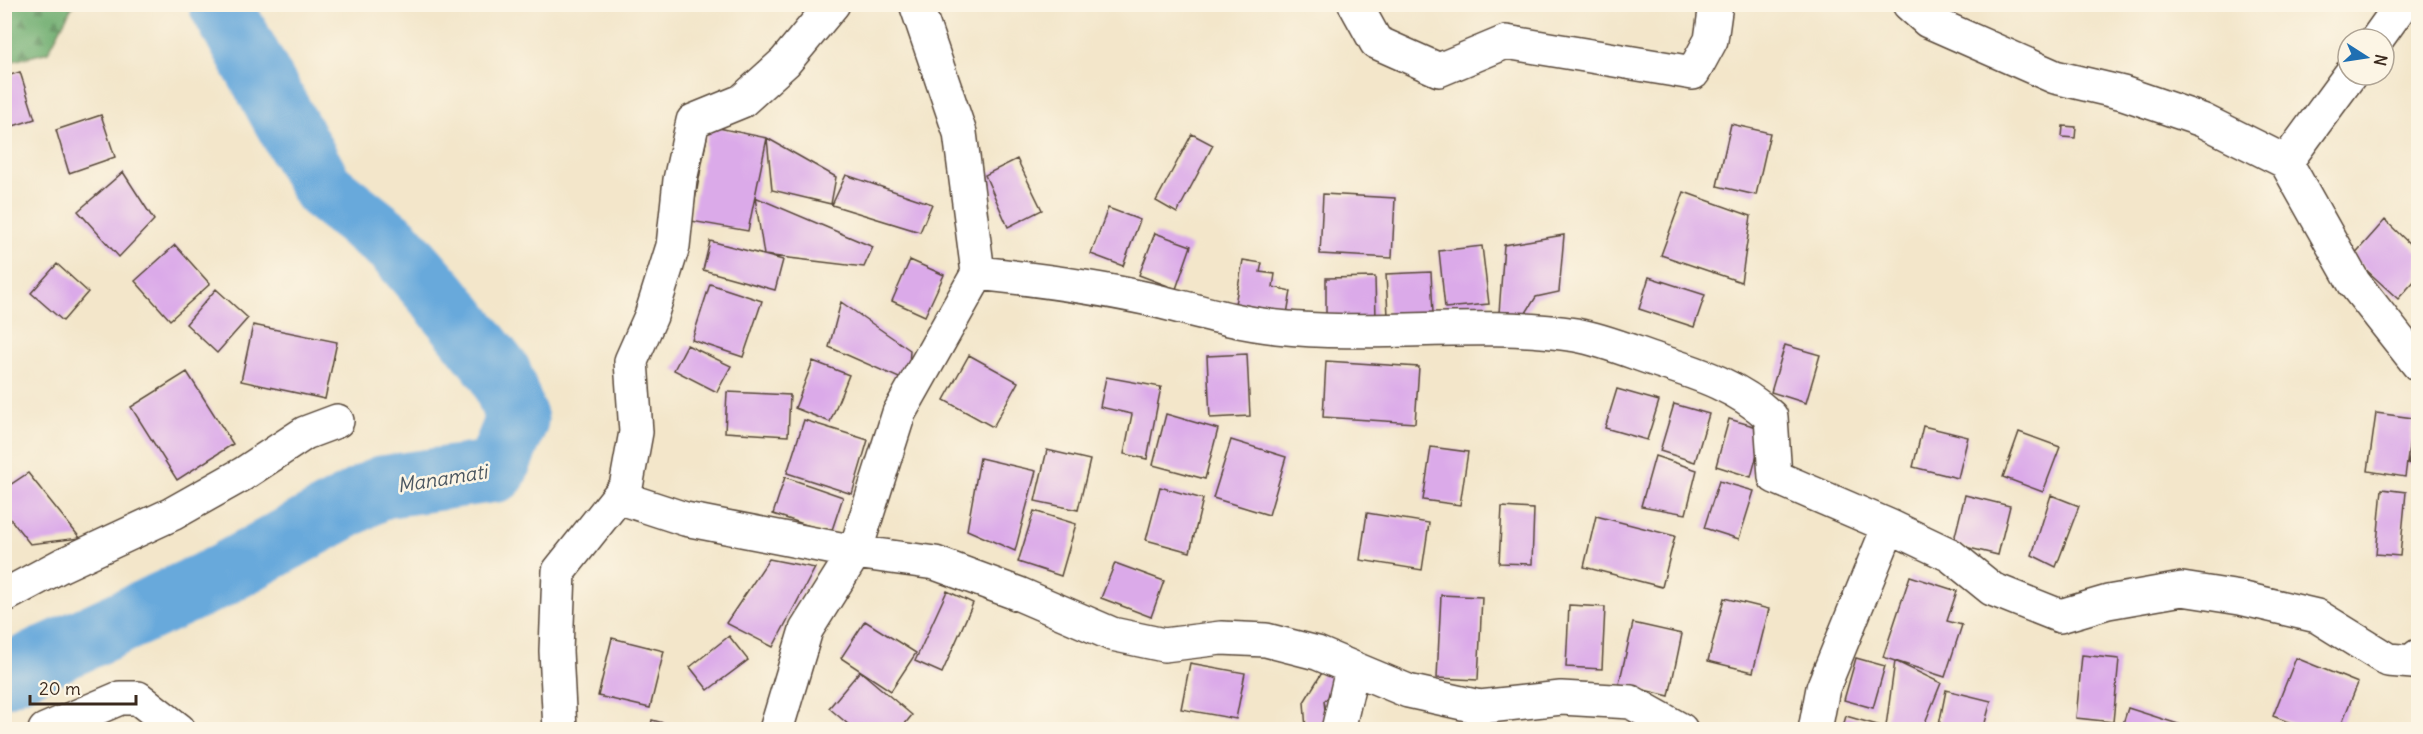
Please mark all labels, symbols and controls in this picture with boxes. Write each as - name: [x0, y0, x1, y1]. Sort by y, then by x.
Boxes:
- north arrow: [2336, 27, 2396, 87]
- text: N: [2370, 53, 2392, 68]
- water label: Manamati: [395, 458, 491, 497]
- scale bar: [30, 668, 136, 706]
- text: 20 m: [39, 677, 81, 700]

